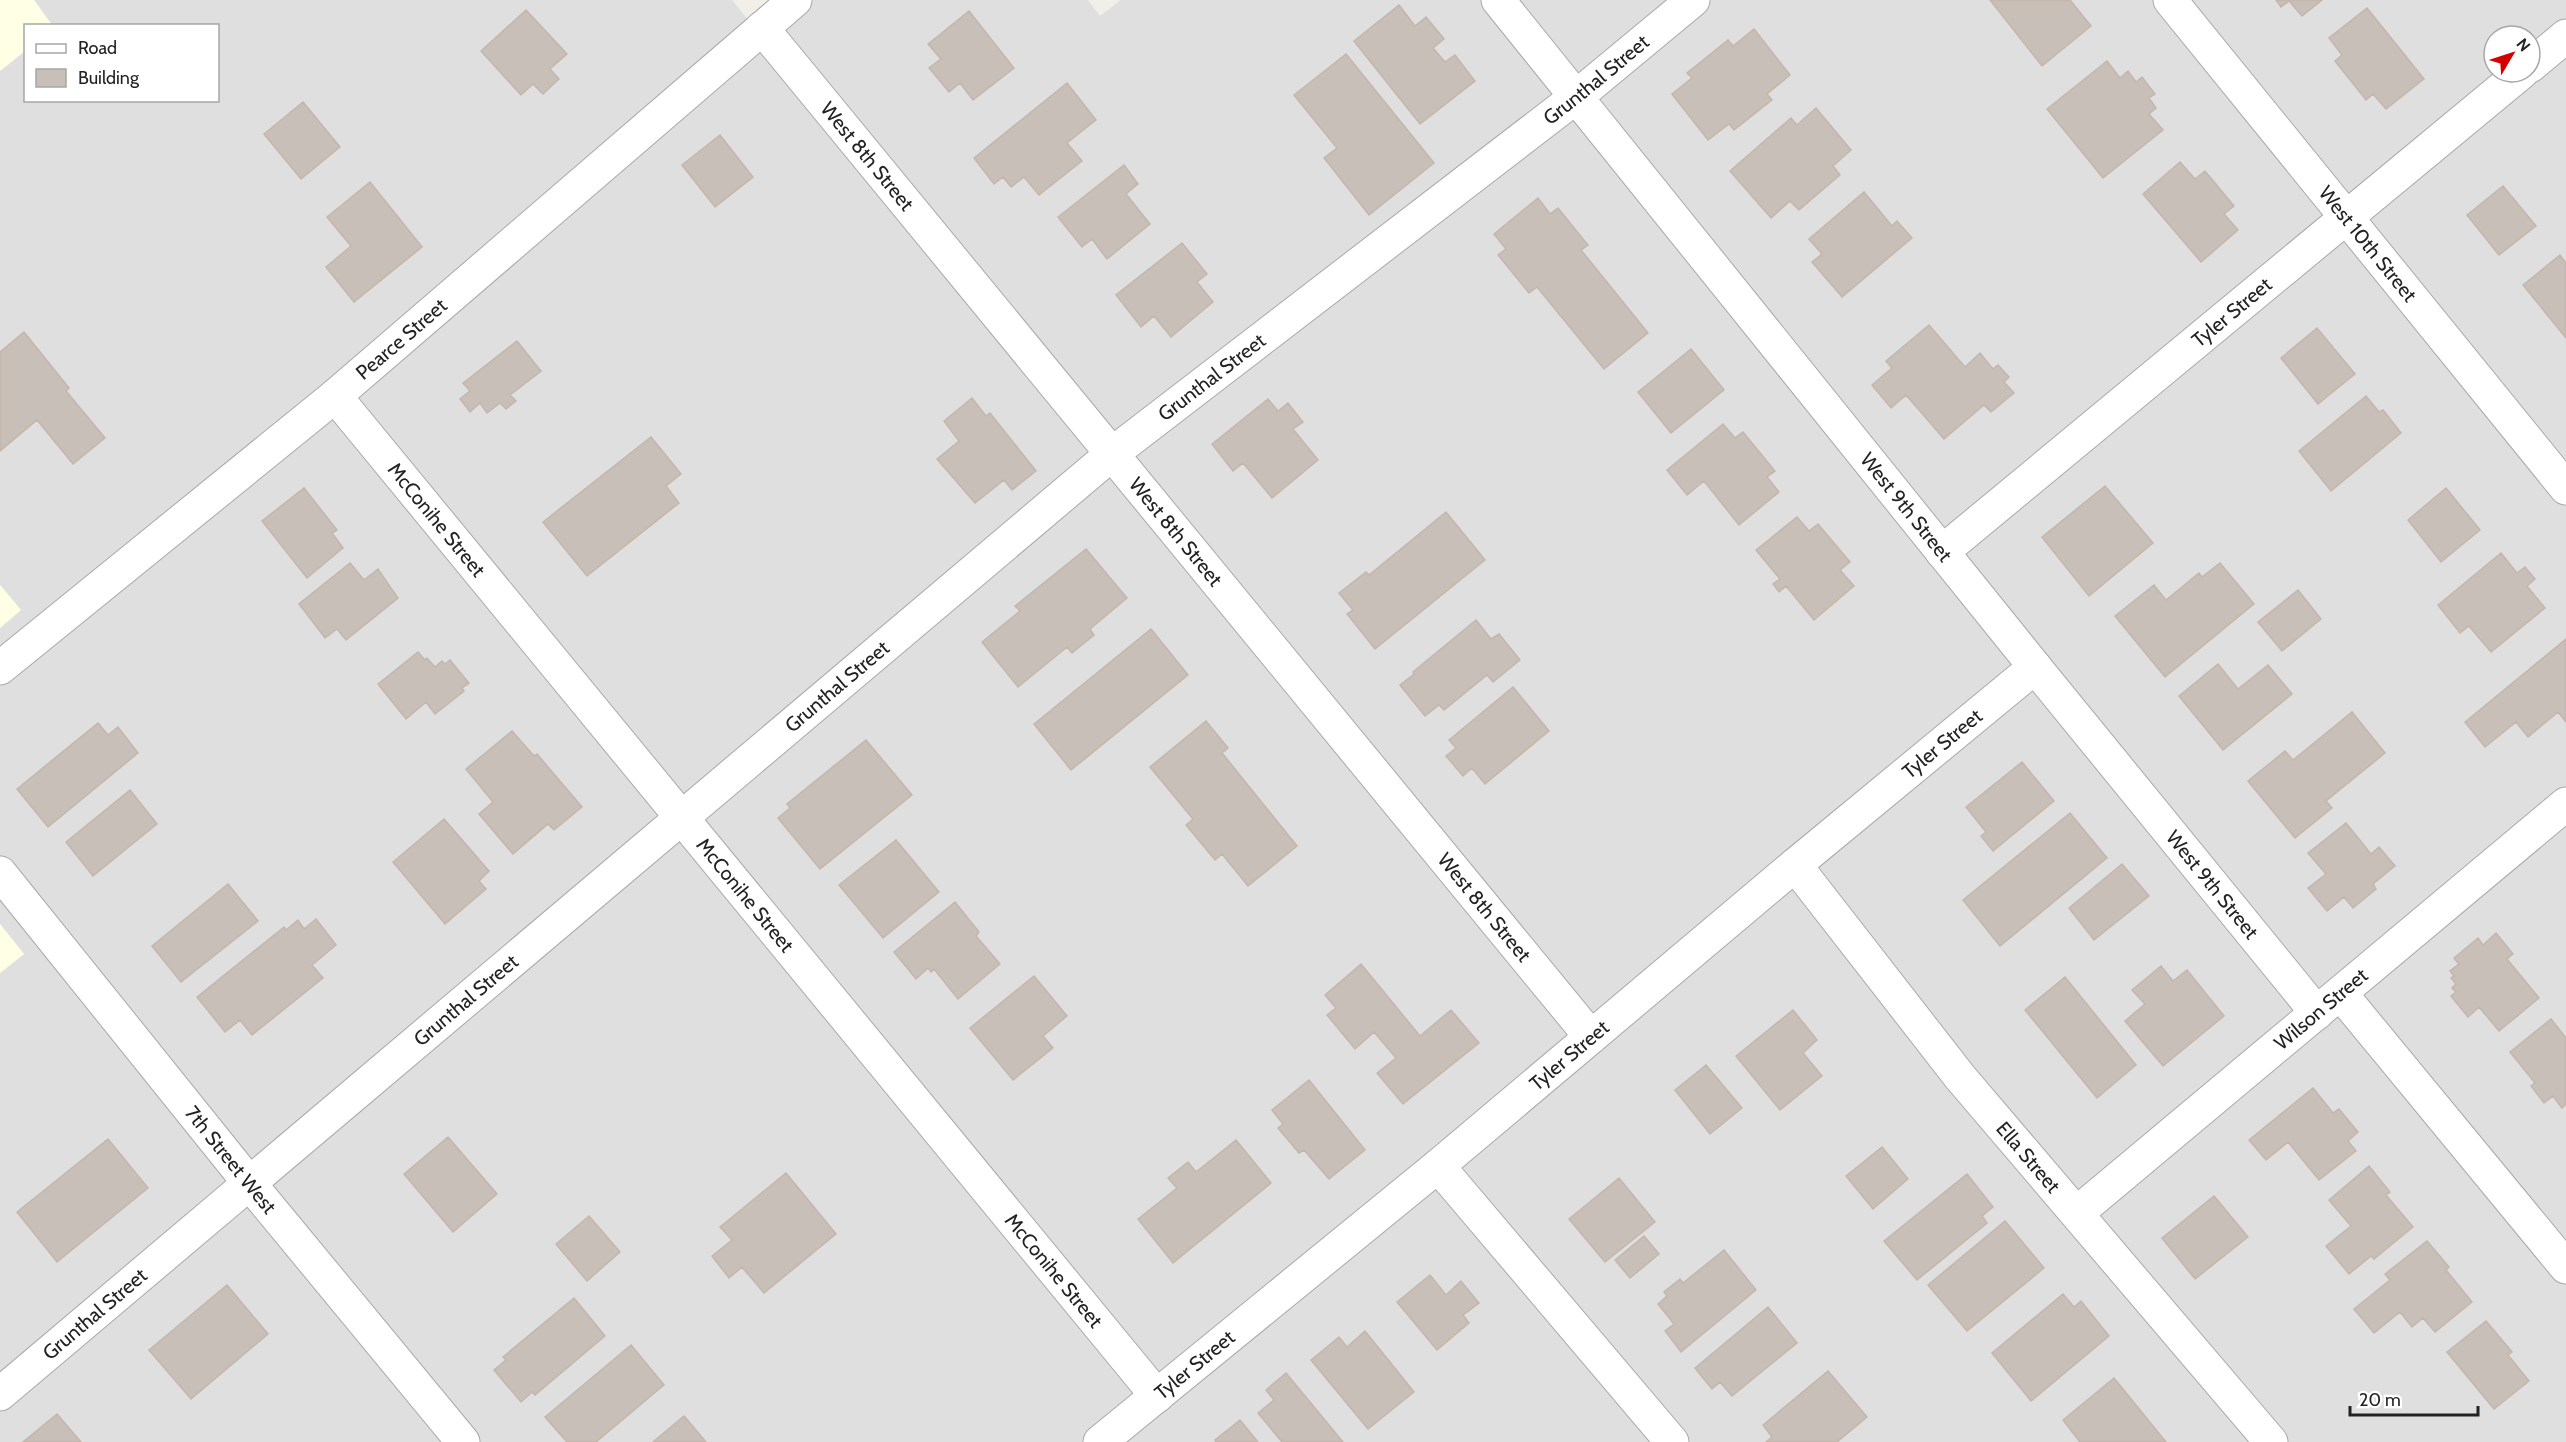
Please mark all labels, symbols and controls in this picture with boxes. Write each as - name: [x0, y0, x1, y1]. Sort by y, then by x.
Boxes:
- legend: [24, 24, 219, 102]
- north arrow: [2482, 24, 2542, 84]
- street label: Grunthal Street: [1539, 30, 1654, 130]
- text: N: [2512, 35, 2534, 55]
- text: Road: [78, 37, 117, 59]
- text: Building: [78, 67, 140, 89]
- street label: West 8th Street: [816, 97, 919, 216]
- street label: West 10th Street: [2314, 181, 2422, 307]
- street label: Tyler Street: [2187, 272, 2277, 352]
- street label: Pearce Street: [351, 293, 452, 385]
- street label: Grunthal Street: [1153, 328, 1270, 426]
- street label: West 9th Street: [1855, 448, 1957, 567]
- street label: McConihe Street: [383, 458, 491, 582]
- street label: West 8th Street: [1124, 473, 1228, 591]
- street label: Grunthal Street: [780, 635, 894, 737]
- street label: Tyler Street: [1897, 704, 1987, 784]
- street label: West 9th Street: [2161, 826, 2264, 944]
- street label: McConihe Street: [691, 833, 799, 957]
- street label: West 8th Street: [1433, 848, 1536, 967]
- street label: Grunthal Street: [409, 949, 523, 1051]
- street label: Wilson Street: [2269, 963, 2373, 1055]
- street label: Tyler Street: [1525, 1015, 1614, 1096]
- street label: 7th Street West: [180, 1101, 282, 1219]
- street label: Ella Street: [1991, 1117, 2066, 1198]
- street label: McConihe Street: [1000, 1209, 1108, 1333]
- street label: Grunthal Street: [38, 1263, 152, 1365]
- street label: Tyler Street: [1150, 1325, 1240, 1405]
- scale bar: [2350, 1379, 2478, 1417]
- text: 20 m: [2359, 1389, 2401, 1411]

